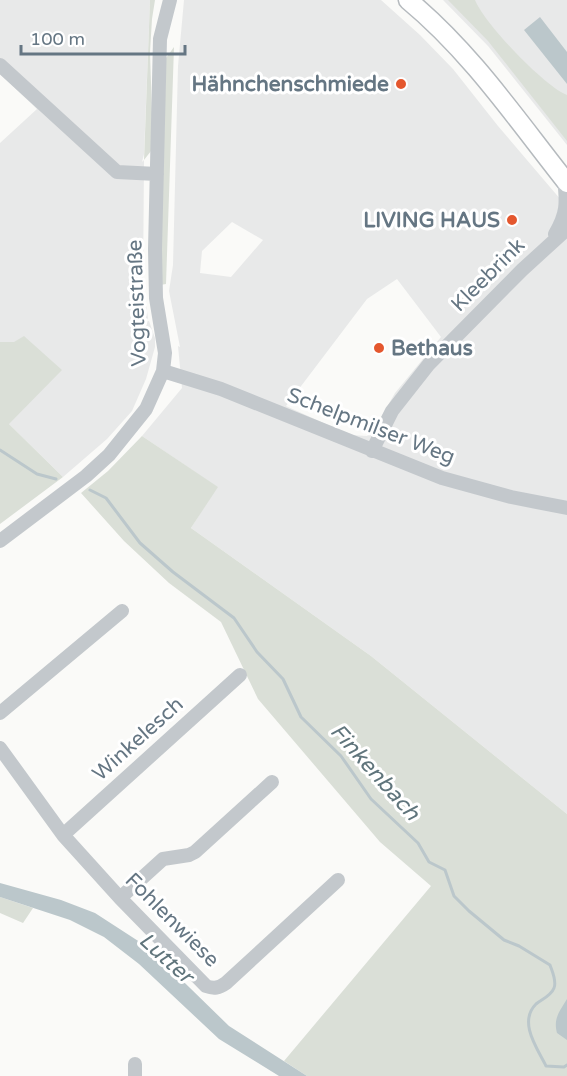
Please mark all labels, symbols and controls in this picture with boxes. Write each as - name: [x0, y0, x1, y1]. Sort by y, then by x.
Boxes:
- scale bar: [21, 18, 184, 56]
- text: 100 m: [30, 28, 85, 50]
- place label: Hähnchenschmiede: [192, 72, 389, 97]
- marker: Hähnchenschmiede: [394, 77, 408, 91]
- place label: LIVING HAUS: [363, 208, 500, 233]
- marker: LIVING HAUS: [505, 213, 519, 227]
- street label: Kleebrink: [446, 233, 530, 317]
- street label: Vogteistraße: [122, 239, 152, 367]
- place label: Bethaus: [391, 336, 473, 361]
- marker: Bethaus: [372, 341, 386, 355]
- street label: Schelpmilser Weg: [283, 382, 459, 470]
- street label: Winkelesch: [88, 692, 188, 786]
- water label: Finkenbach: [325, 718, 426, 826]
- street label: Fohlenwiese: [120, 868, 224, 972]
- water label: Lutter: [134, 927, 200, 991]

